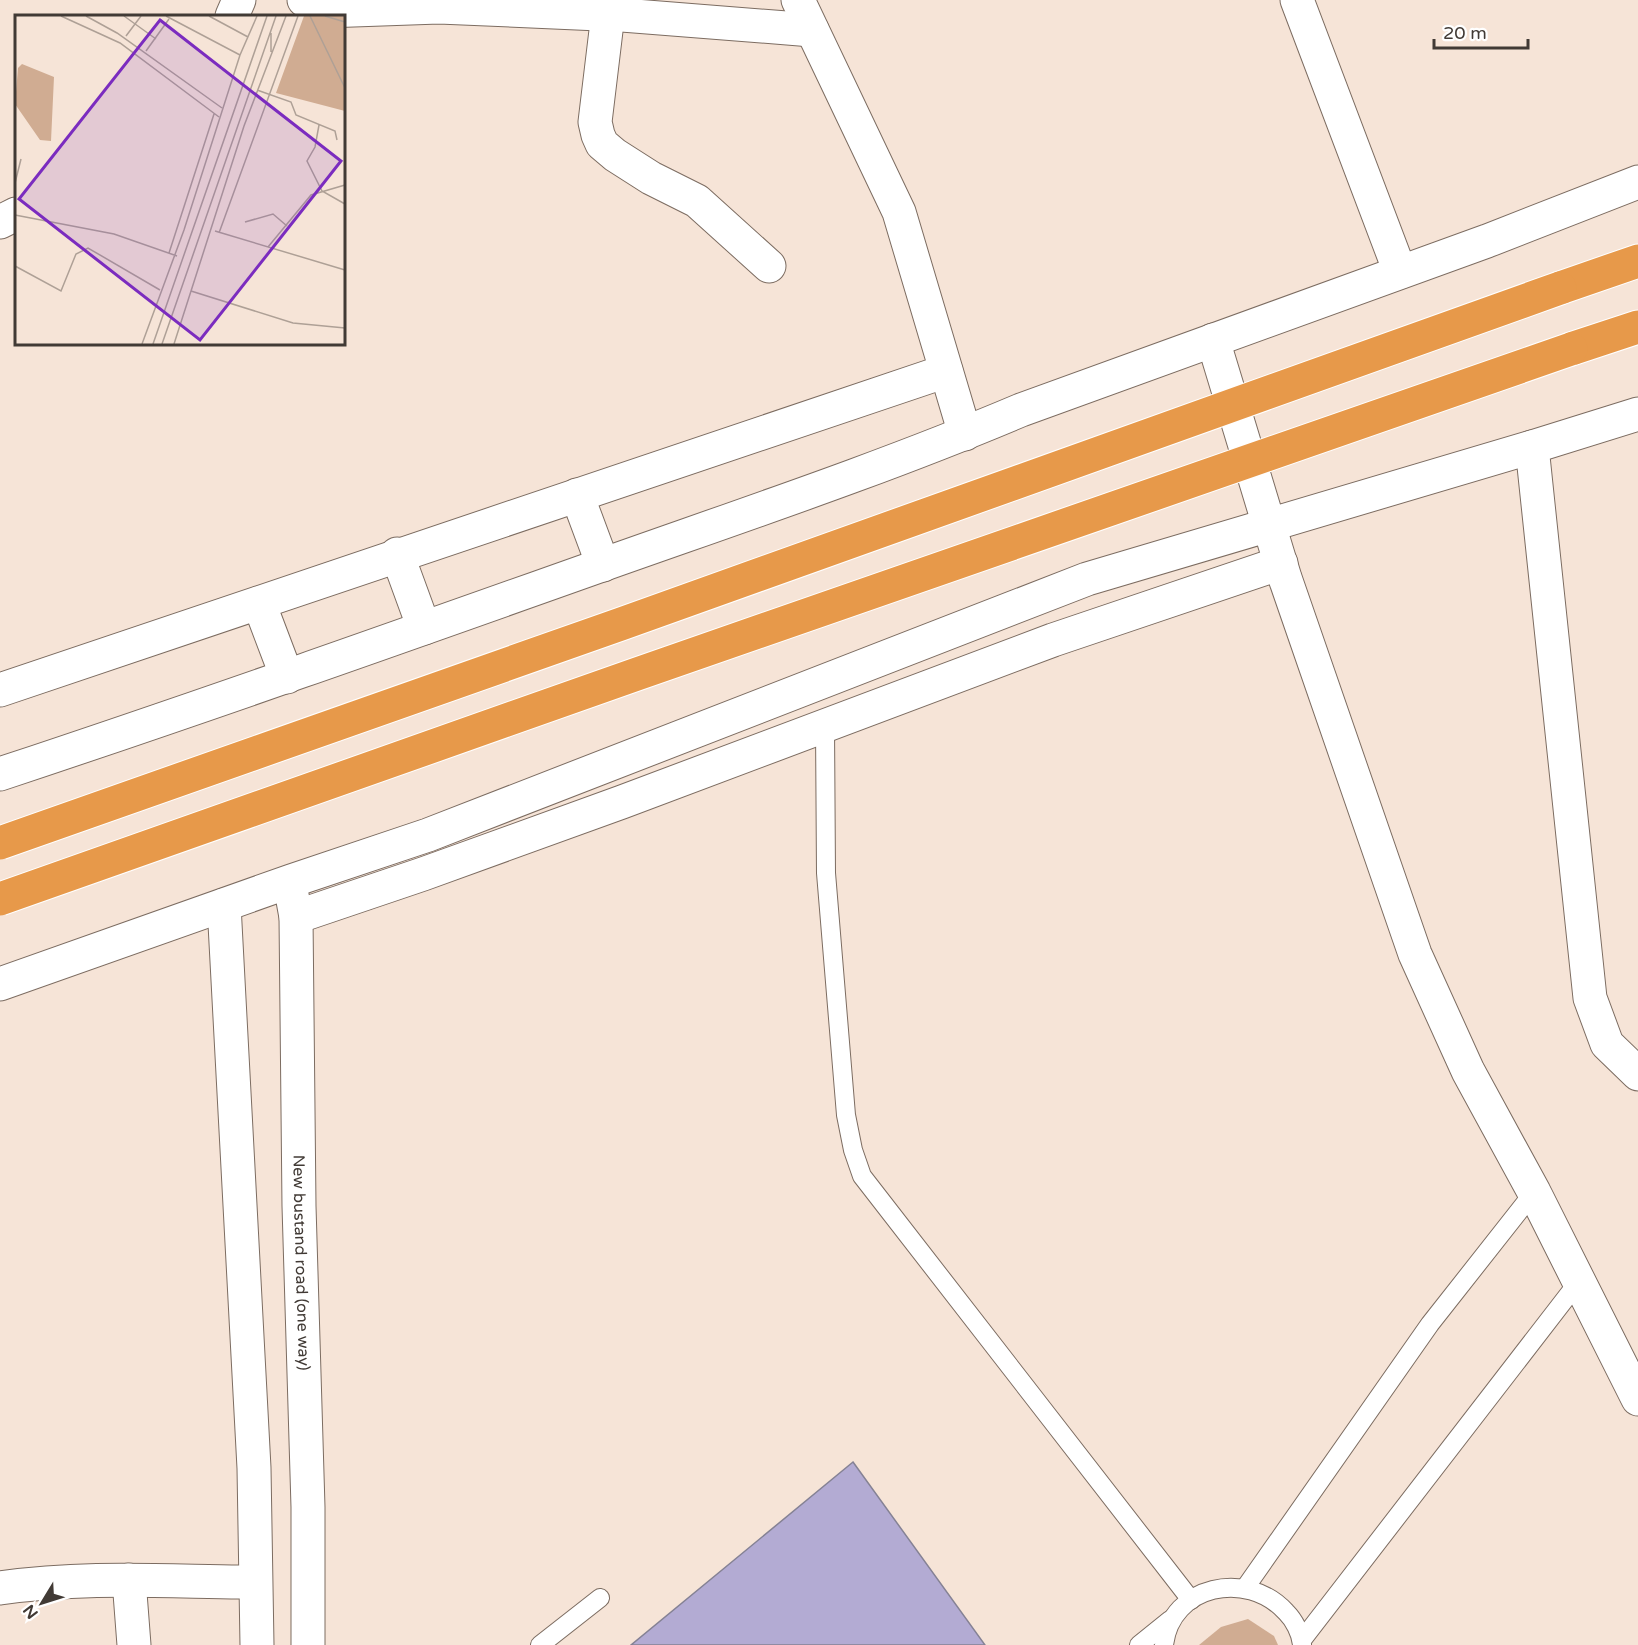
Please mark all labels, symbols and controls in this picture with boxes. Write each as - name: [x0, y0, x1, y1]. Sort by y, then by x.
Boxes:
- scale bar: [1434, 12, 1528, 50]
- inset map: [15, 15, 345, 345]
- text: 20 m: [1443, 22, 1487, 44]
- street label: New bustand road (one way): [288, 1155, 314, 1371]
- north arrow: [12, 1573, 72, 1633]
- text: N: [19, 1600, 43, 1623]

